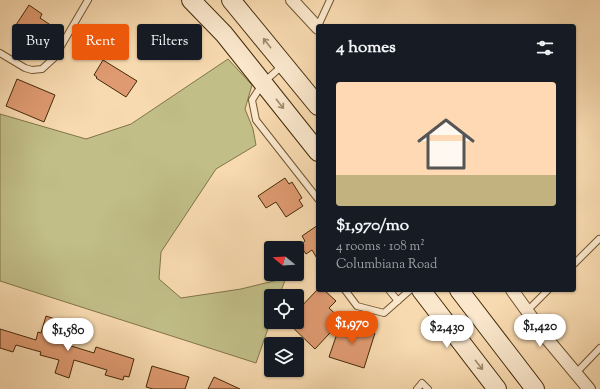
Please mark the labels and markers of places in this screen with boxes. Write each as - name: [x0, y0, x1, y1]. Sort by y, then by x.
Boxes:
- pin: $1,970: [319, 311, 385, 345]
- pin: $1,420: [507, 314, 573, 348]
- pin: $2,430: [414, 315, 480, 349]
- pin: $1,580: [35, 318, 101, 352]

